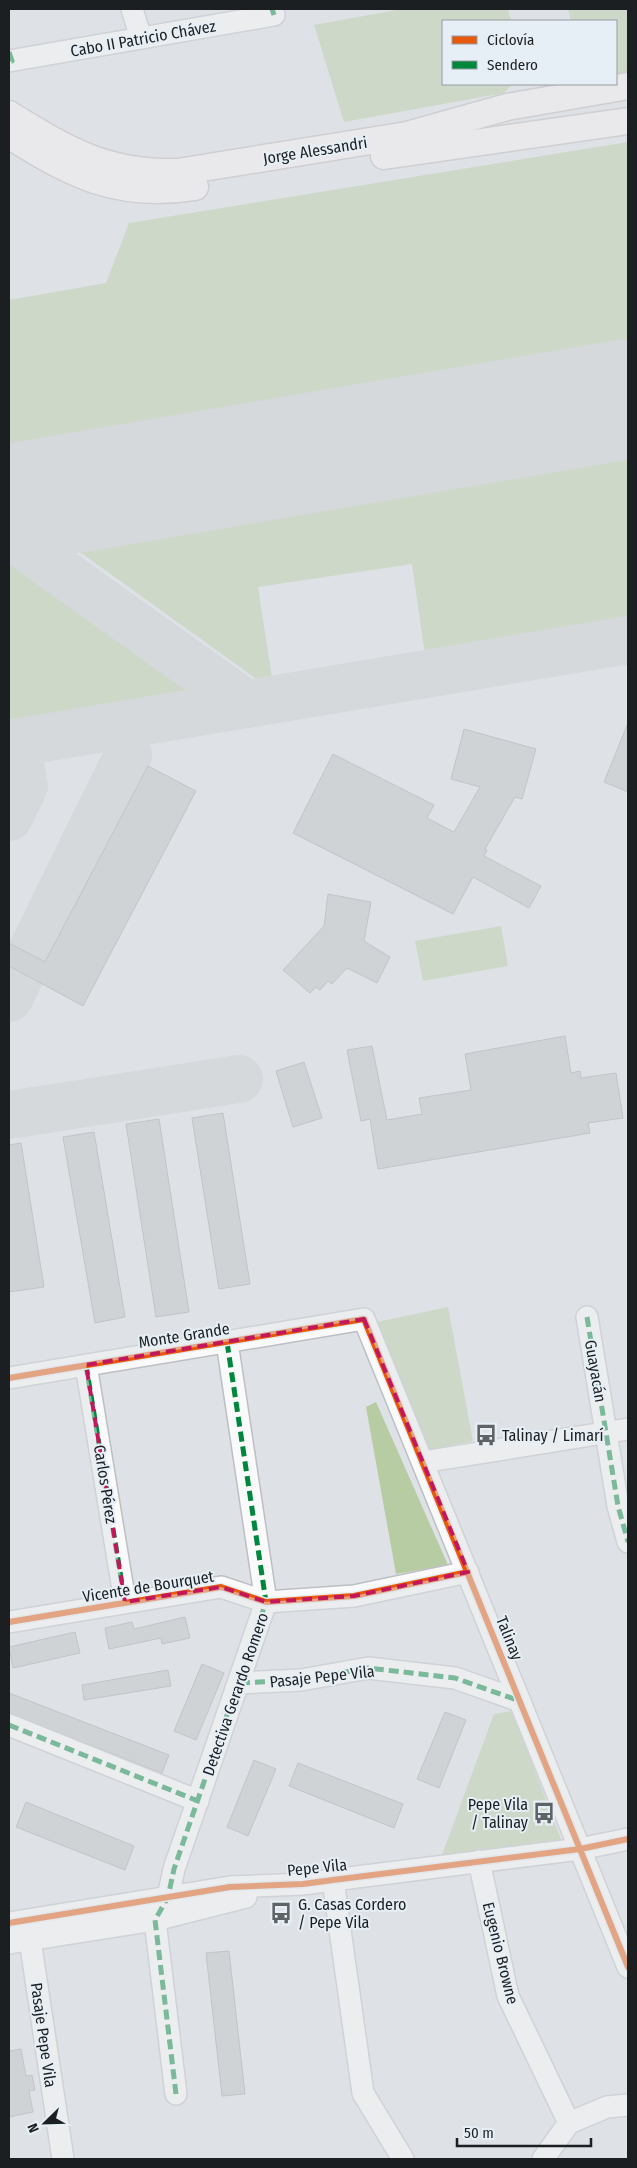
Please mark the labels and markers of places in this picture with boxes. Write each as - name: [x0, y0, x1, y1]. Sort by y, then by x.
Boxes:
- bus stop icon: Talinay / Limarí: [473, 1422, 499, 1448]
- place label: Talinay / Limarí: [502, 1426, 604, 1445]
- place label: Pepe Vila / Talinay: [468, 1795, 529, 1832]
- bus stop icon: Pepe Vila / Talinay: [531, 1800, 557, 1826]
- place label: G. Casas Cordero / Pepe Vila: [298, 1895, 406, 1932]
- bus stop icon: G. Casas Cordero / Pepe Vila: [268, 1900, 294, 1926]

